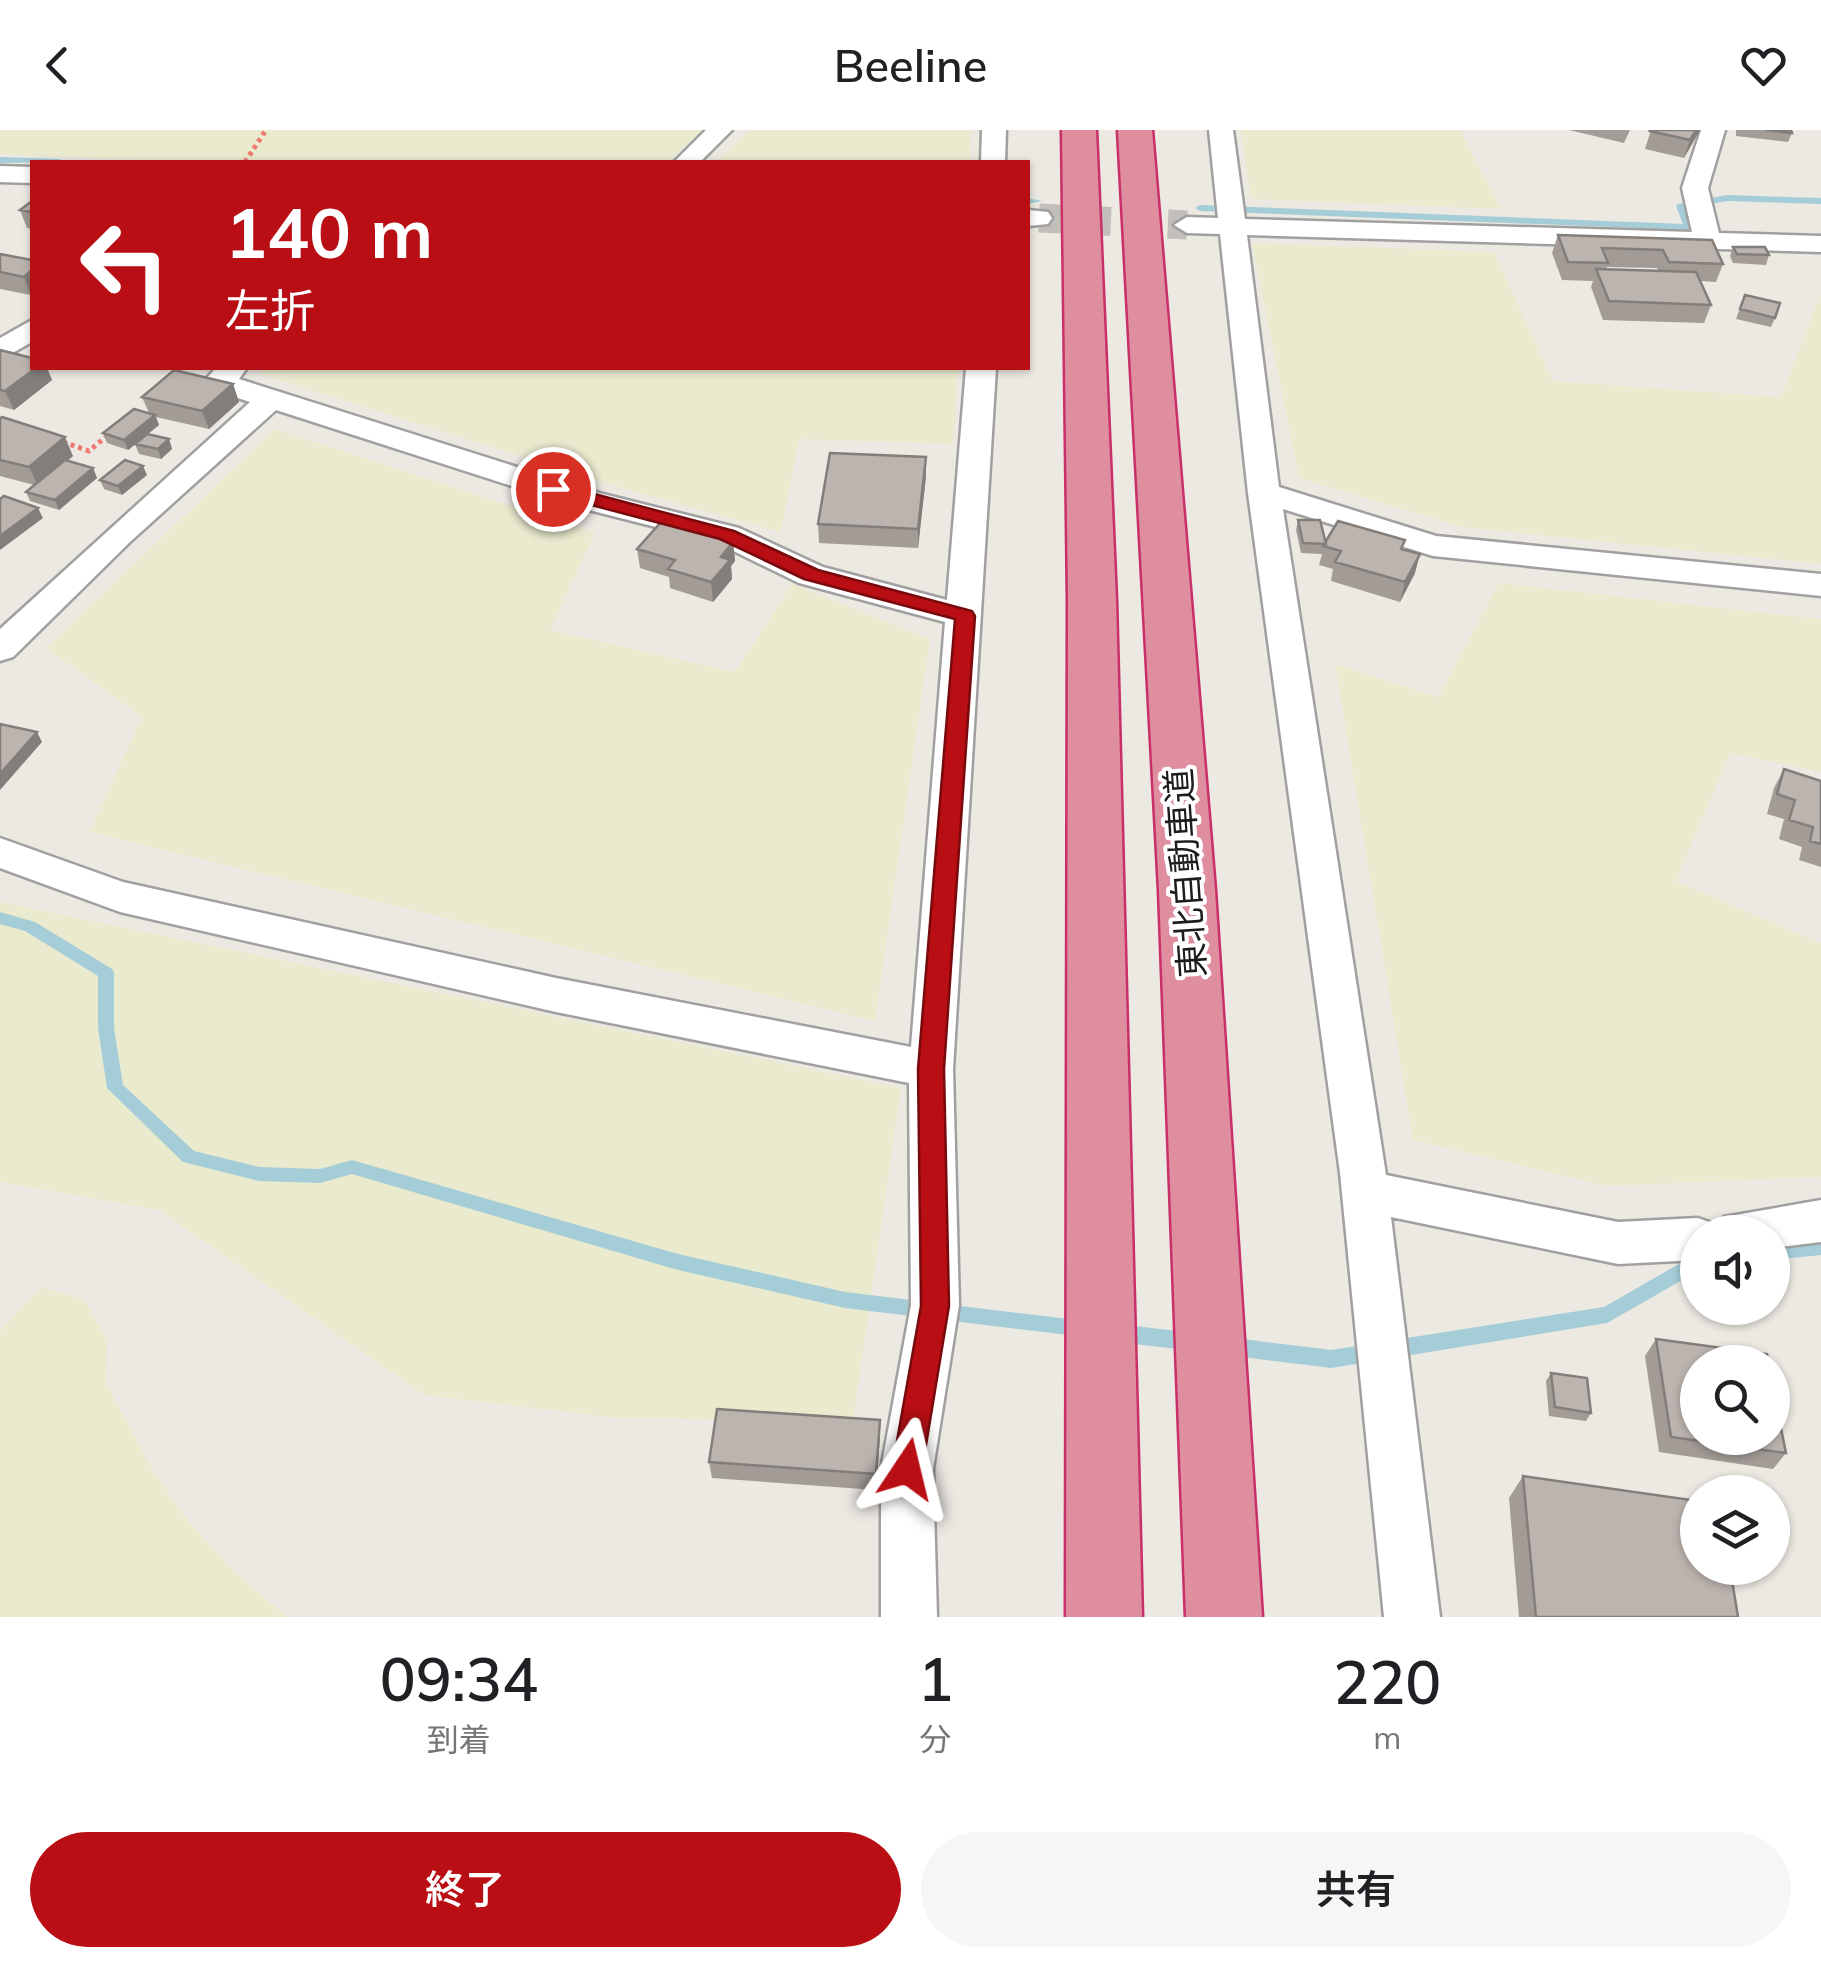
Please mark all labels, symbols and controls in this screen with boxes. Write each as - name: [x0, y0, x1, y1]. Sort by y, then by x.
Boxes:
- text: Beeline: [834, 37, 987, 93]
- icon: back: [30, 38, 85, 93]
- icon: heart: [1736, 38, 1791, 93]
- text: 140 m: [225, 188, 433, 276]
- icon: left: [60, 200, 190, 330]
- text: 左折: [225, 282, 315, 338]
- pin: [511, 447, 596, 532]
- icon: arrive: [526, 462, 581, 517]
- street label: 東北自動車道: [1156, 767, 1214, 979]
- map controls: [1680, 1215, 1790, 1585]
- button: sound: [1680, 1215, 1790, 1325]
- button: search: [1680, 1345, 1790, 1455]
- position arrow: [855, 1417, 959, 1521]
- button: layers: [1680, 1475, 1790, 1585]
- text: 09:34: [380, 1641, 538, 1716]
- text: 1: [918, 1641, 954, 1716]
- text: 220: [1333, 1644, 1441, 1719]
- text: m: [1373, 1717, 1401, 1757]
- text: 到着: [427, 1719, 491, 1759]
- text: 分: [920, 1719, 952, 1759]
- button: 終了: [30, 1832, 901, 1947]
- button: 共有: [921, 1832, 1791, 1947]

